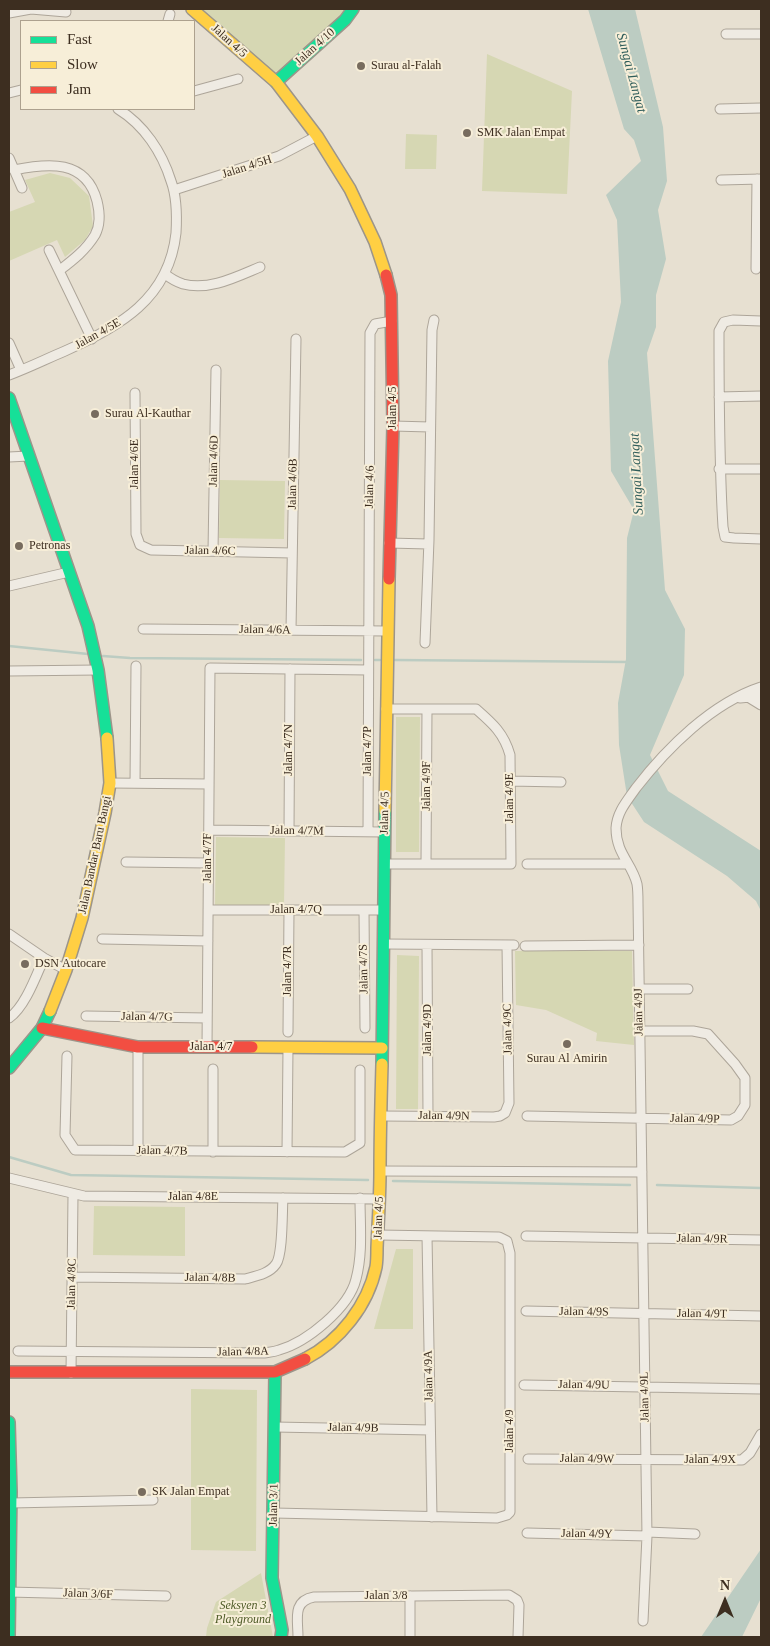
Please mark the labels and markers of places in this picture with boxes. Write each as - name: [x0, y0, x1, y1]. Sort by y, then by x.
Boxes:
- place label: Surau al-Falah: [371, 59, 441, 73]
- marker: Surau al-Falah: [355, 60, 367, 72]
- place label: SMK Jalan Empat: [477, 126, 565, 140]
- marker: SMK Jalan Empat: [461, 127, 473, 139]
- place label: Surau Al-Kauthar: [105, 407, 191, 421]
- marker: Surau Al-Kauthar: [89, 408, 101, 420]
- place label: Petronas: [29, 539, 70, 553]
- marker: Petronas: [13, 540, 25, 552]
- place label: DSN Autocare: [35, 957, 106, 971]
- marker: DSN Autocare: [19, 958, 31, 970]
- marker: Surau Al Amirin: [561, 1038, 573, 1050]
- place label: Surau Al Amirin: [527, 1052, 607, 1066]
- place label: SK Jalan Empat: [152, 1485, 229, 1499]
- marker: SK Jalan Empat: [136, 1486, 148, 1498]

